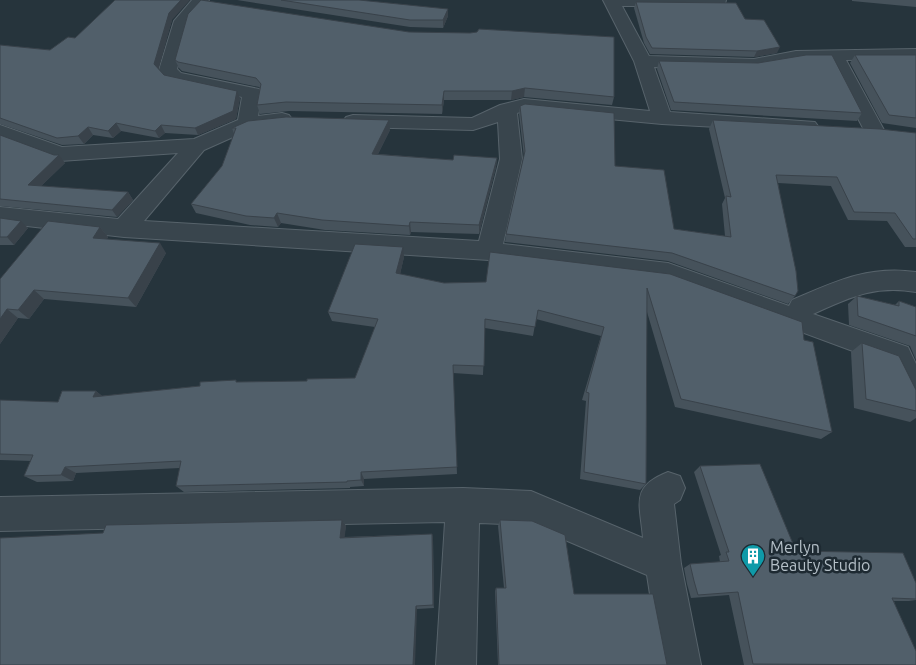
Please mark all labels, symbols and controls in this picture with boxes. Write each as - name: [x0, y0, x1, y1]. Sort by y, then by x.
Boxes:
- place label: Merlyn Beauty Studio: [770, 538, 870, 574]
- building icon: Merlyn Beauty Studio: [740, 543, 766, 577]

